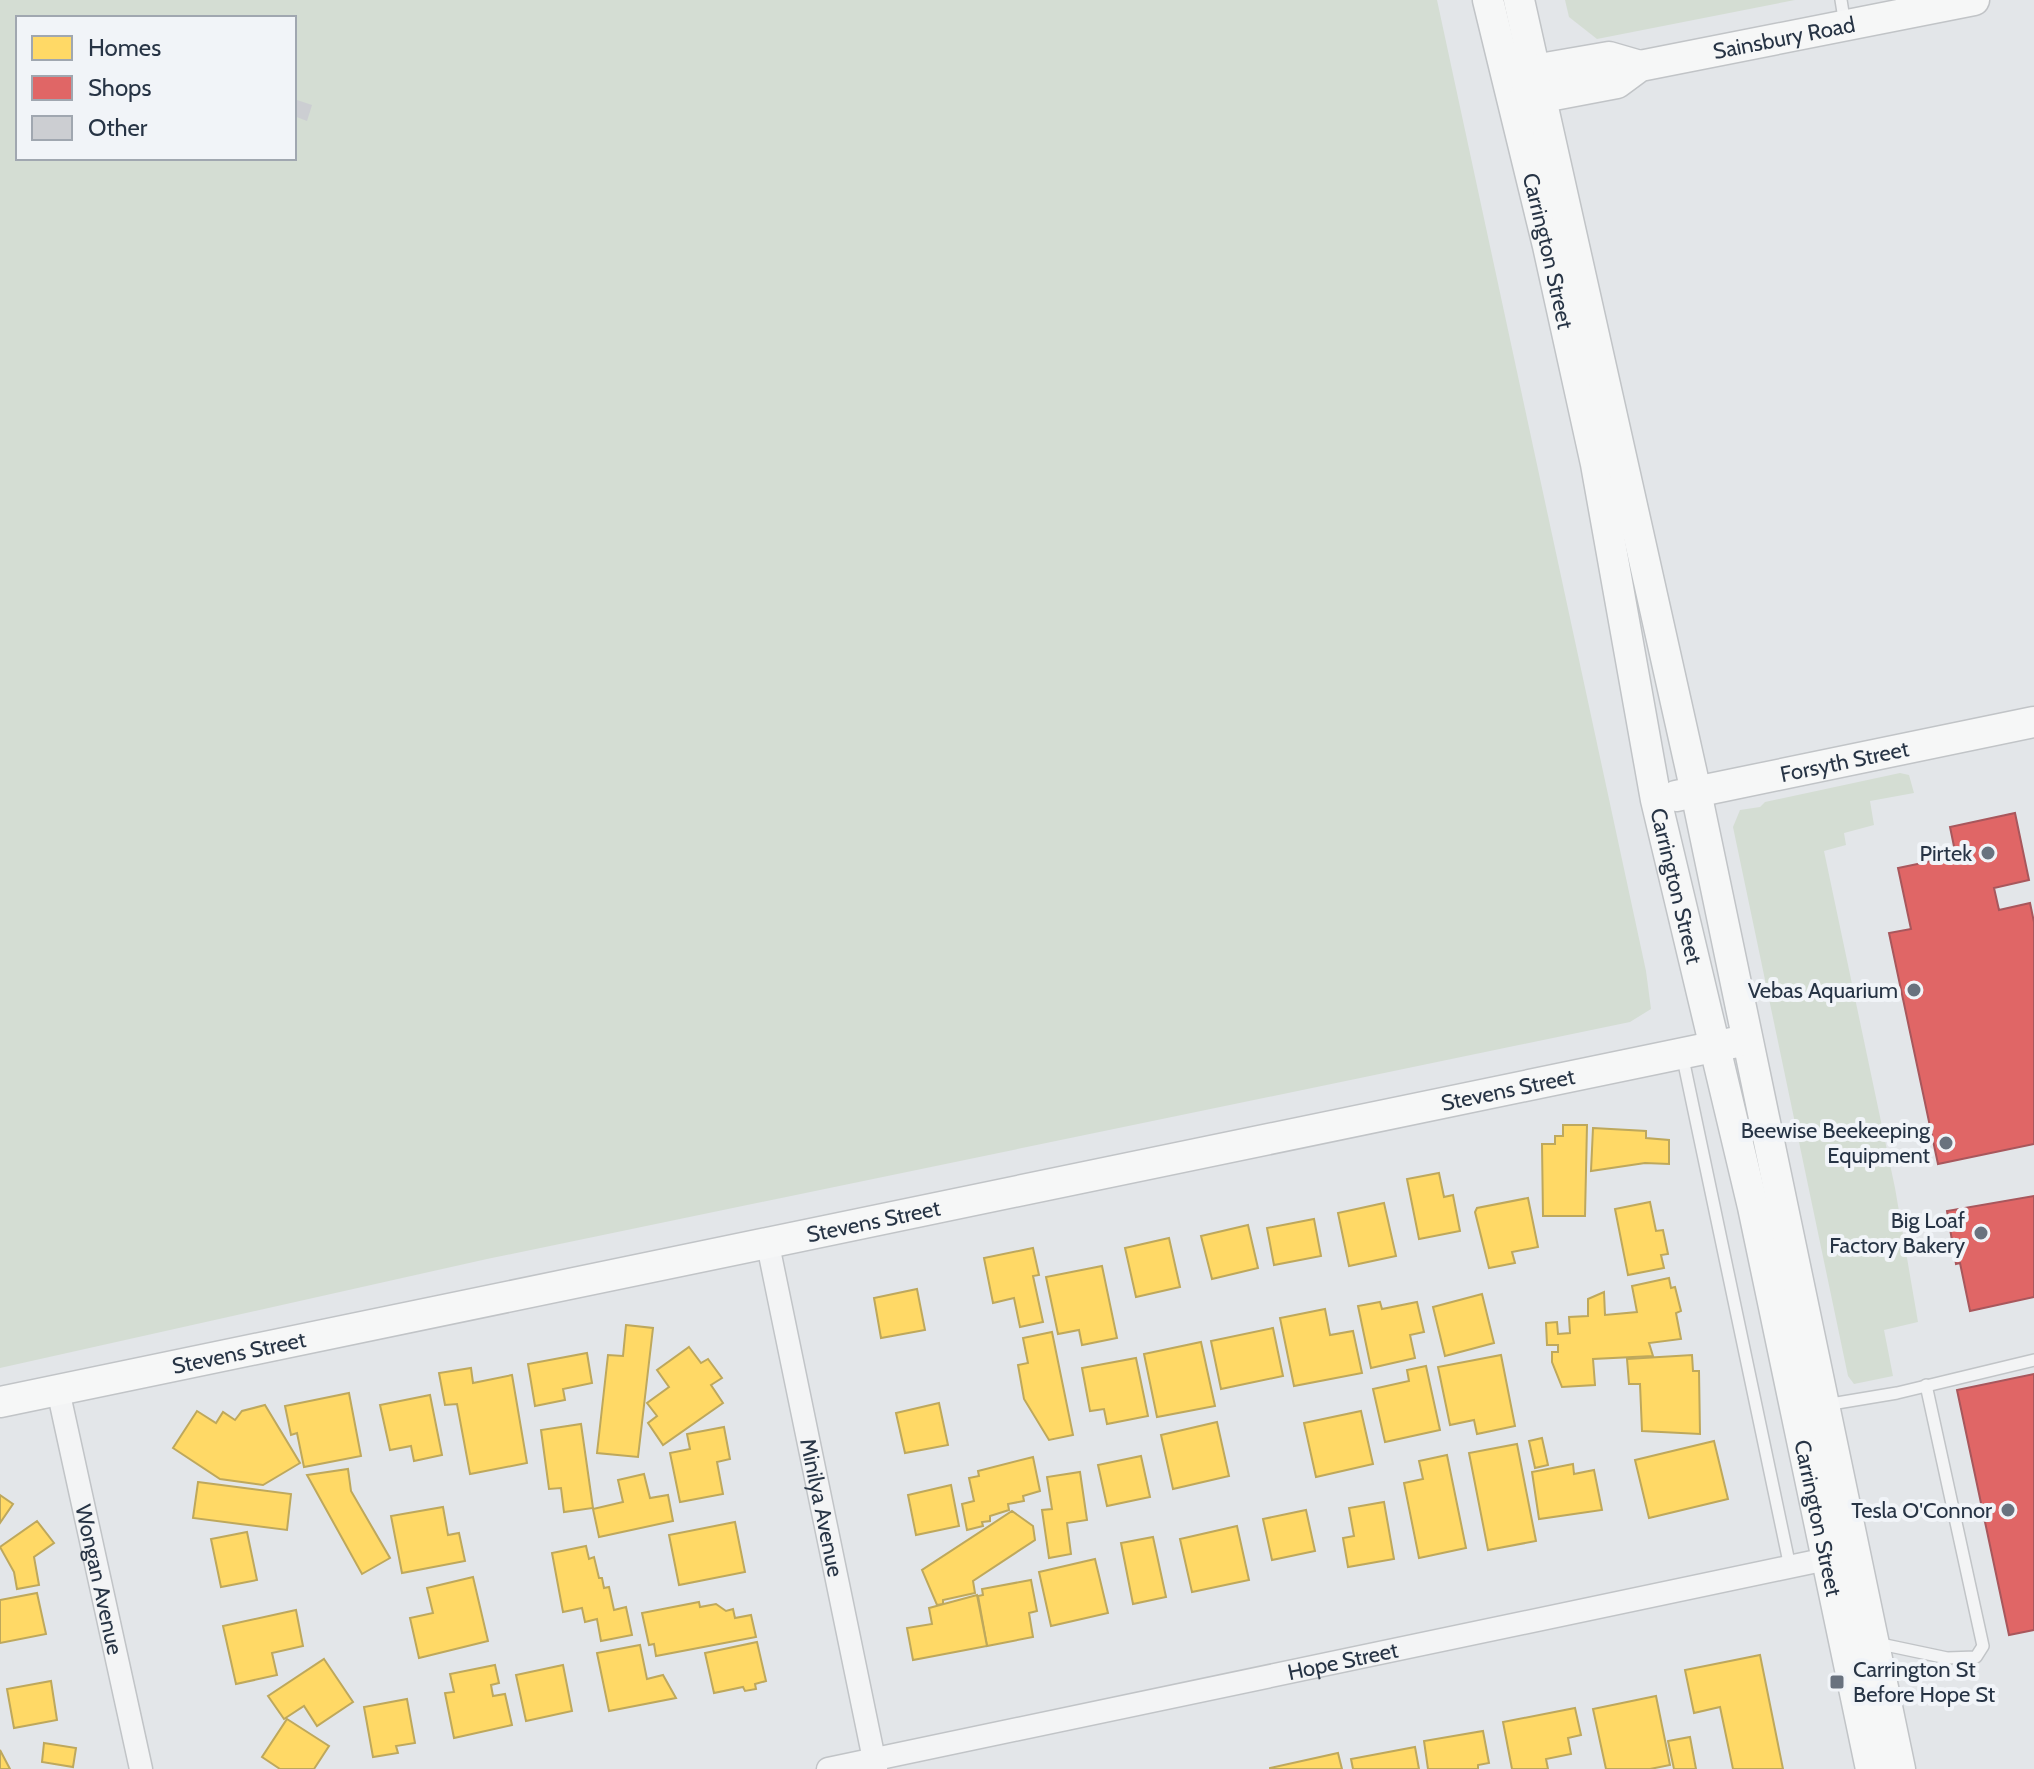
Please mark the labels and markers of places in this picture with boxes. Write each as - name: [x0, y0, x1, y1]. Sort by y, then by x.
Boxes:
- place label: Pirtek: [1919, 840, 1972, 867]
- marker: Pirtek: [1979, 844, 1997, 862]
- place label: Vebas Aquarium: [1748, 977, 1898, 1004]
- marker: Vebas Aquarium: [1905, 981, 1923, 999]
- place label: Beewise Beekeeping Equipment: [1741, 1117, 1931, 1169]
- marker: Beewise Beekeeping Equipment: [1937, 1134, 1955, 1152]
- place label: Big Loaf Factory Bakery: [1829, 1207, 1965, 1259]
- marker: Big Loaf Factory Bakery: [1972, 1224, 1990, 1242]
- place label: Tesla O'Connor: [1851, 1497, 1992, 1524]
- marker: Tesla O'Connor: [1999, 1501, 2017, 1519]
- place label: Carrington St Before Hope St: [1853, 1656, 1996, 1708]
- marker: Carrington St Before Hope St: [1828, 1673, 1846, 1691]

